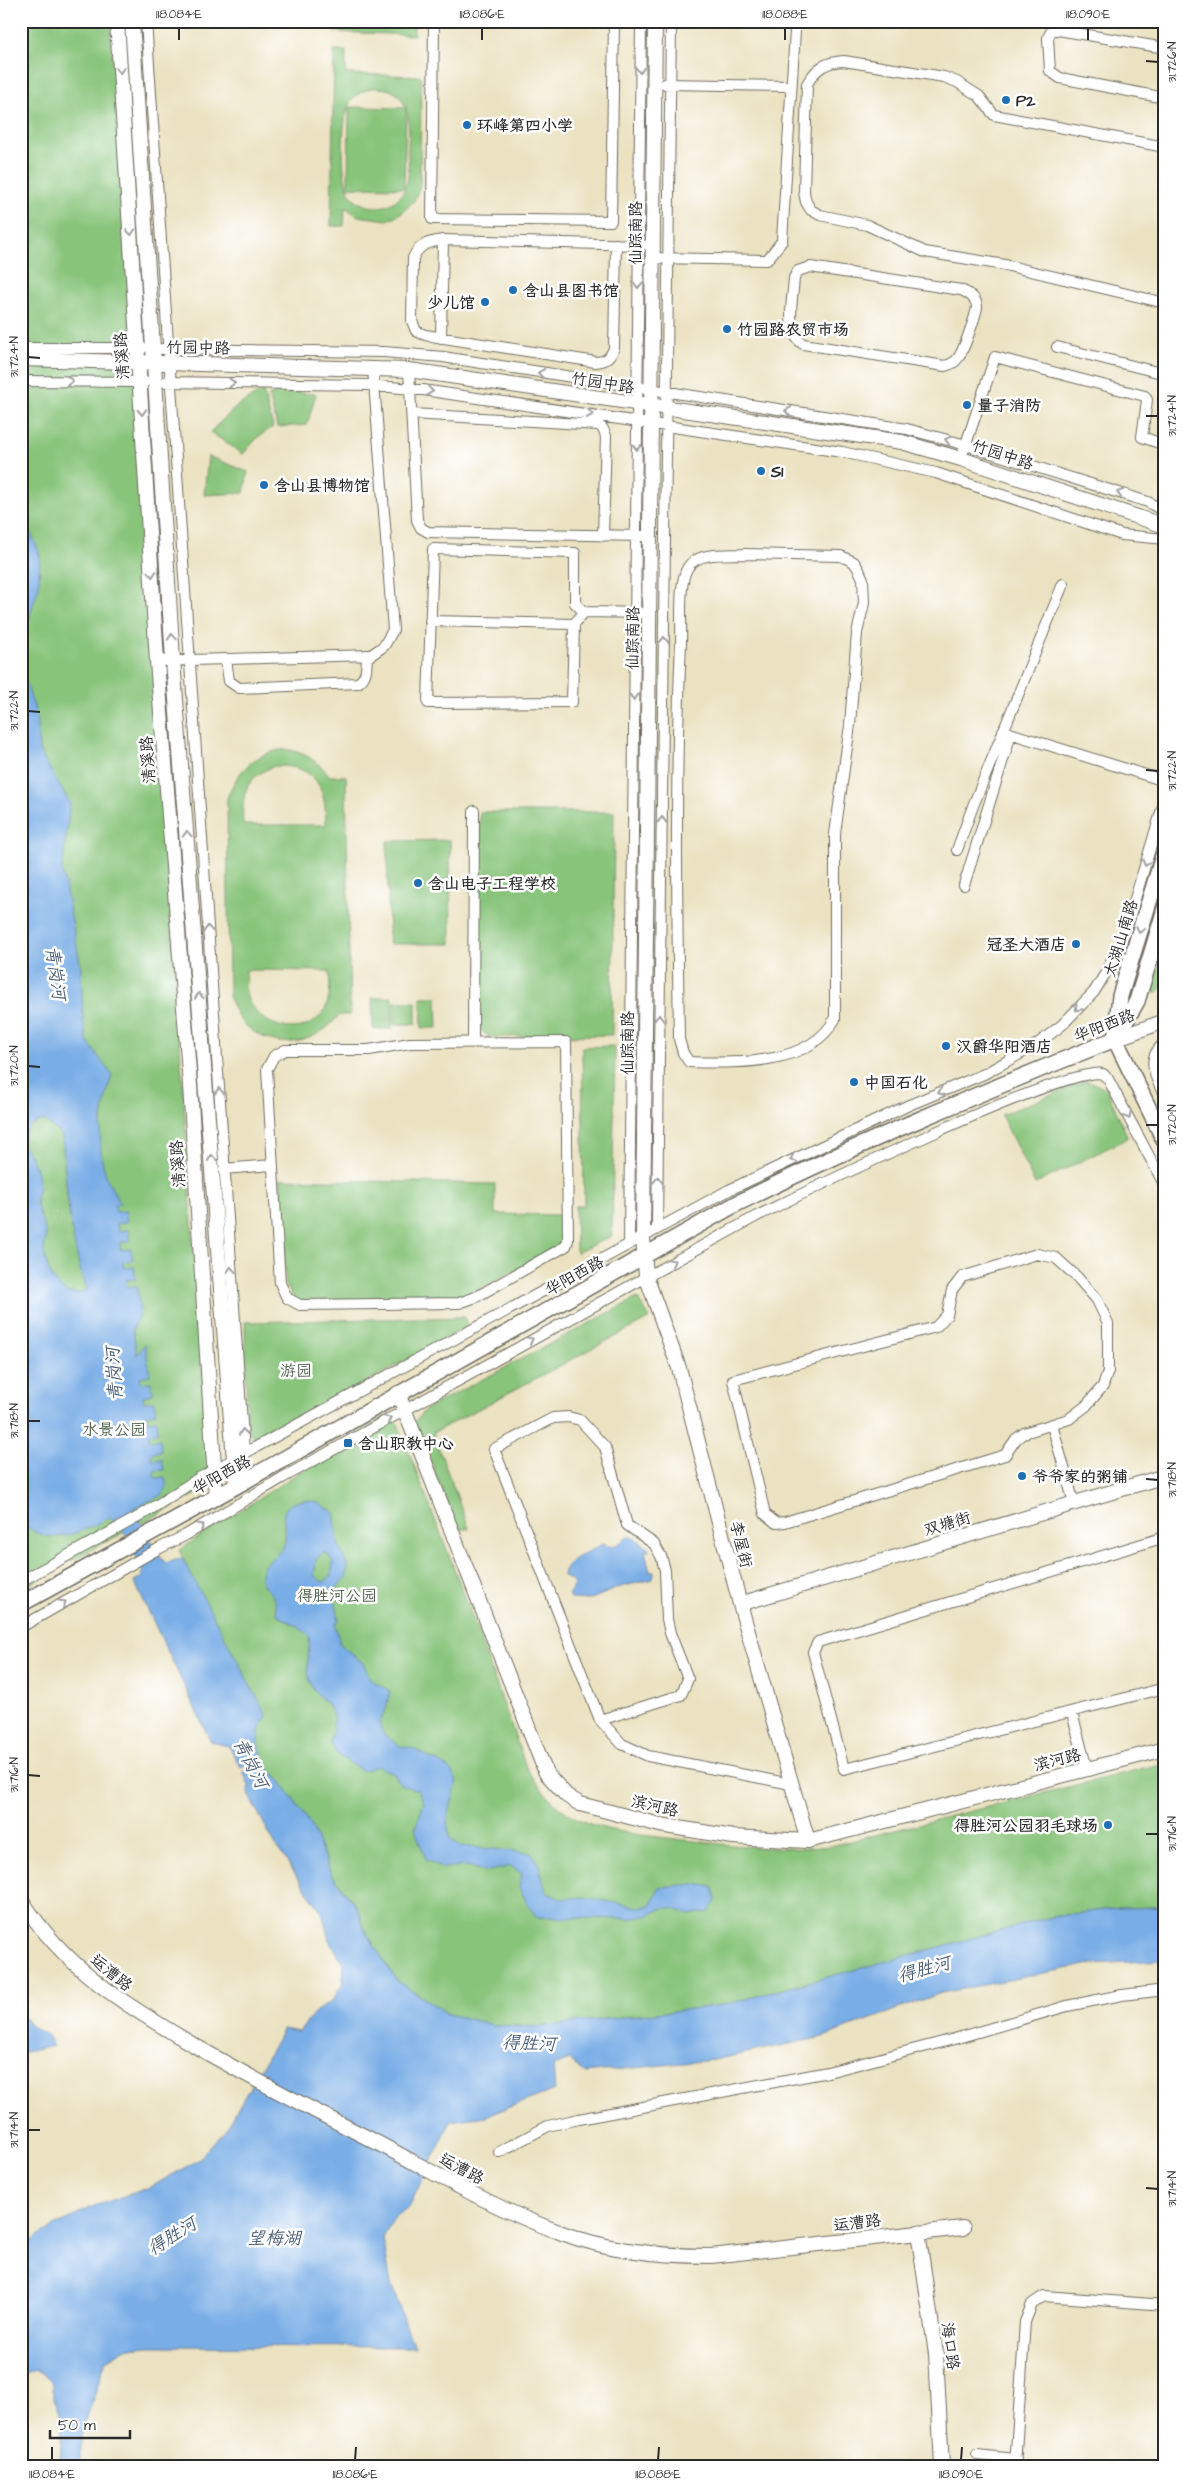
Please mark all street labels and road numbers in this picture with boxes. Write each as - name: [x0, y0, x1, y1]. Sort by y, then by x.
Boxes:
- street label: 仙踪南路: [625, 201, 647, 265]
- street label: 清溪路: [109, 331, 135, 381]
- street label: 竹园中路: [166, 336, 230, 360]
- street label: 竹园中路: [570, 367, 636, 399]
- street label: 竹园中路: [969, 435, 1037, 475]
- street label: 仙踪南路: [621, 606, 645, 670]
- street label: 清溪路: [135, 735, 161, 785]
- street label: 太湖山南路: [1099, 897, 1143, 980]
- street label: 华阳西路: [1071, 1004, 1138, 1048]
- street label: 仙踪南路: [617, 1011, 639, 1075]
- street label: 清溪路: [165, 1139, 191, 1189]
- street label: 华阳西路: [541, 1251, 608, 1301]
- street label: 华阳西路: [188, 1450, 255, 1500]
- street label: 双塘街: [921, 1506, 973, 1541]
- street label: 李屋街: [725, 1518, 758, 1570]
- street label: 滨河路: [1031, 1743, 1083, 1776]
- street label: 滨河路: [629, 1790, 681, 1822]
- street label: 运漕路: [86, 1949, 137, 1996]
- street label: 运漕路: [435, 2148, 488, 2190]
- street label: 运漕路: [832, 2209, 882, 2237]
- street label: 海口路: [936, 2321, 964, 2371]

